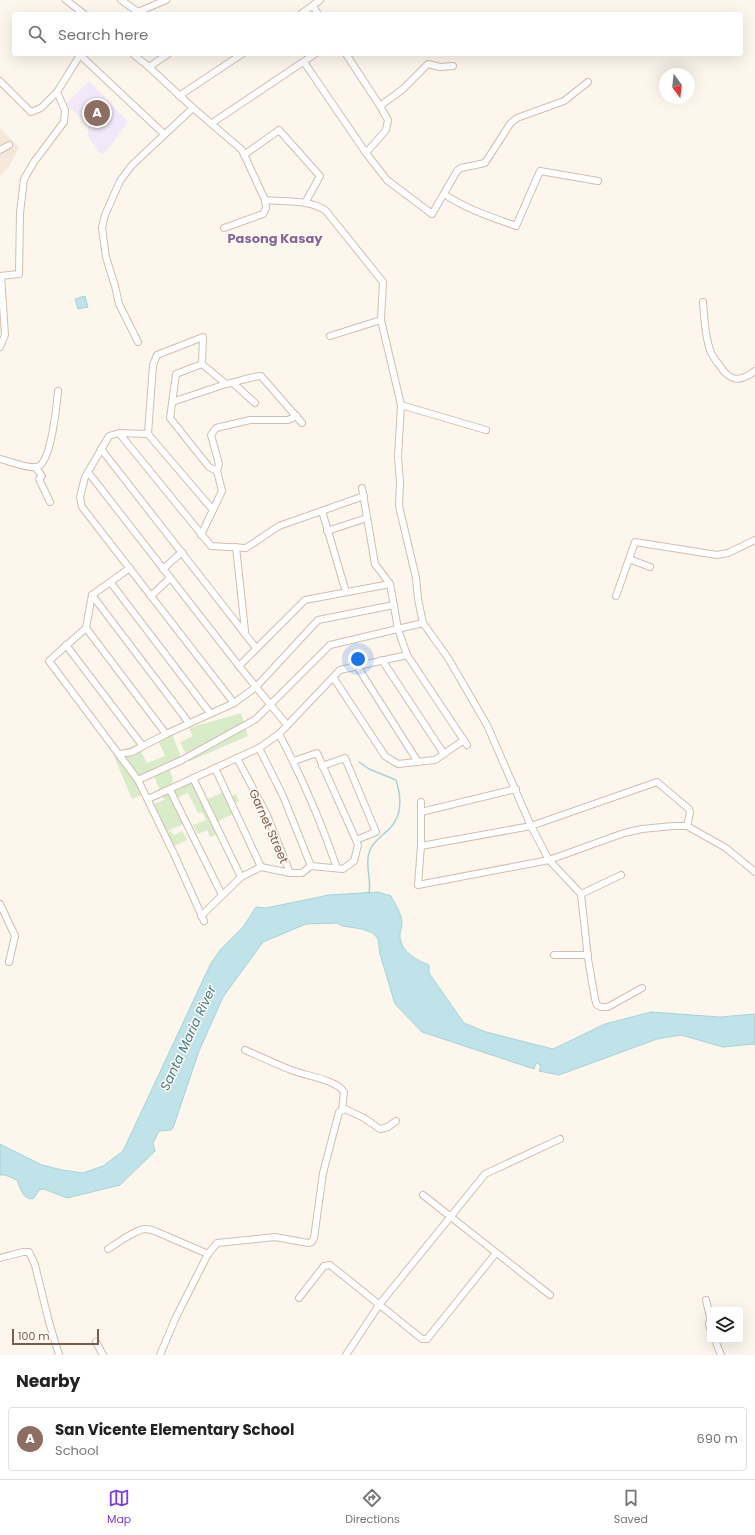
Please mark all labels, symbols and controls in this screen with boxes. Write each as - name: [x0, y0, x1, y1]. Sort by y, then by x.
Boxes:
- search box: [12, 12, 743, 56]
- icon: search: [26, 23, 48, 45]
- text: Search here: [58, 24, 148, 45]
- north arrow: [659, 68, 695, 104]
- pin: A: [84, 98, 110, 128]
- district label: Pasong Kasay: [227, 229, 323, 248]
- your location: [348, 649, 368, 669]
- street label: Garnet Street: [245, 786, 293, 866]
- water label: Santa Maria River: [155, 981, 221, 1094]
- map controls: [707, 1307, 743, 1343]
- button: layers: [707, 1307, 743, 1343]
- scale bar: [12, 1327, 99, 1346]
- text: 100 m: [18, 1328, 50, 1344]
- text: Nearby: [16, 1369, 80, 1393]
- text: San Vicente Elementary School: [55, 1419, 294, 1440]
- text: A: [25, 1429, 35, 1448]
- text: 690 m: [697, 1429, 738, 1448]
- text: School: [55, 1441, 99, 1460]
- tab: Map: [107, 1487, 131, 1528]
- tab: Directions: [345, 1487, 400, 1528]
- tab: Saved: [614, 1487, 648, 1528]

